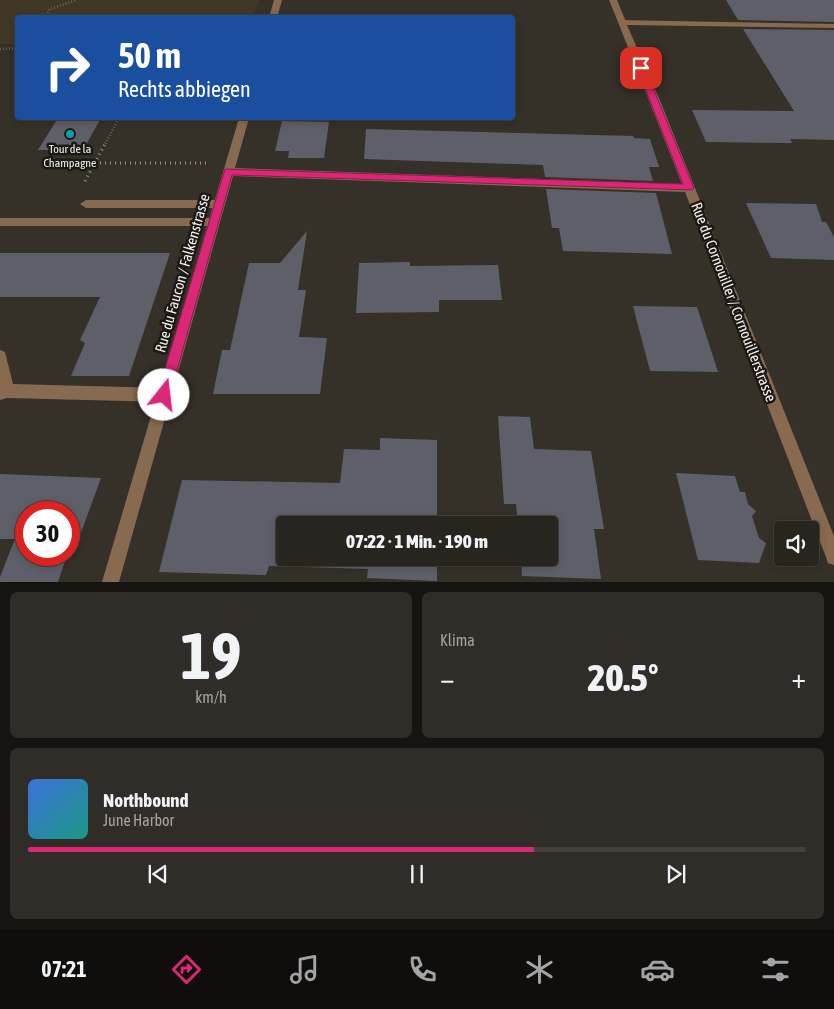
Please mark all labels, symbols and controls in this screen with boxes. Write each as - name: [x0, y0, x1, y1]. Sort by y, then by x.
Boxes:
- icon: right: [35, 35, 100, 100]
- text: 50 m: [118, 35, 181, 75]
- pin: [620, 47, 662, 89]
- icon: arrive: [627, 54, 655, 82]
- text: Rechts abbiegen: [118, 76, 251, 102]
- marker: Tour de la Champagne: [64, 128, 76, 140]
- place label: Tour de la Champagne: [43, 142, 97, 170]
- street label: Rue du Faucon / Falkenstrasse: [151, 192, 213, 354]
- street label: Rue du Cornouiller / Cornouillerstrasse: [688, 200, 780, 404]
- position arrow: [137, 368, 189, 420]
- speed limit sign: 30: [15, 501, 80, 566]
- map controls: [774, 521, 819, 566]
- button: sound: [774, 521, 819, 566]
- text: 07:22 · 1 Min. · 190 m: [346, 530, 488, 552]
- text: 19: [180, 618, 242, 693]
- text: Klima: [440, 631, 475, 649]
- text: 20.5°: [588, 656, 658, 699]
- text: −: [440, 662, 455, 694]
- text: +: [791, 662, 806, 694]
- text: km/h: [195, 688, 227, 706]
- text: Northbound: [103, 789, 189, 811]
- text: June Harbor: [103, 811, 174, 829]
- icon: previous: [144, 860, 172, 888]
- icon: pause: [403, 860, 431, 888]
- icon: next: [662, 860, 690, 888]
- icon: directions: [169, 952, 204, 987]
- icon: music: [287, 952, 322, 987]
- icon: phone: [405, 952, 440, 987]
- icon: climate: [522, 952, 557, 987]
- icon: car: [640, 952, 675, 987]
- icon: filters: [758, 952, 793, 987]
- text: 07:21: [41, 956, 87, 982]

